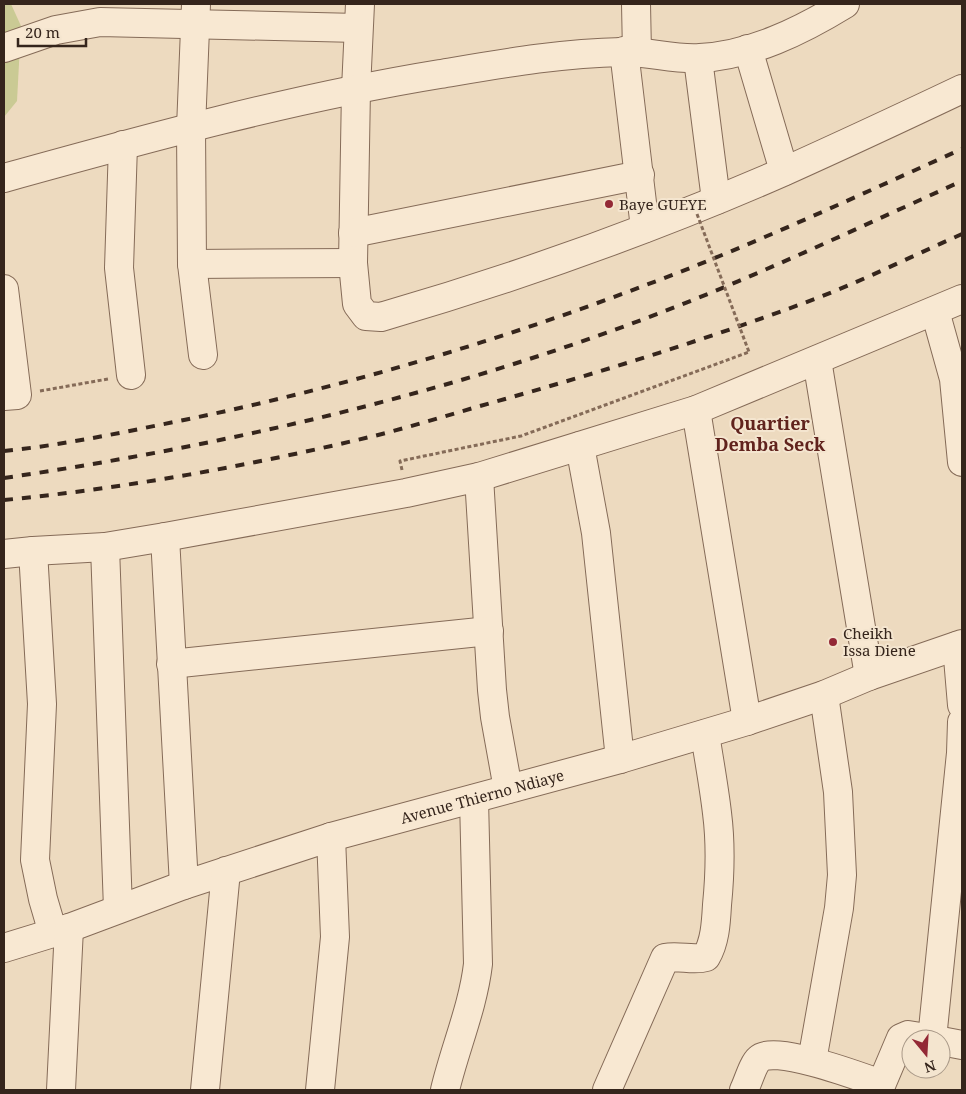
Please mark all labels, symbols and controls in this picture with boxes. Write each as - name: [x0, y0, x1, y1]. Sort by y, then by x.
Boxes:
- scale bar: [18, 15, 85, 47]
- text: 20 m: [25, 22, 60, 42]
- place label: Baye GUEYE: [619, 194, 707, 214]
- marker: Baye GUEYE: [603, 198, 615, 210]
- district label: Quartier Demba Seck: [715, 411, 826, 456]
- place label: Cheikh Issa Diene: [843, 623, 916, 660]
- marker: Cheikh Issa Diene: [827, 636, 839, 648]
- street label: Avenue Thierno Ndiaye: [398, 765, 566, 828]
- north arrow: [901, 1029, 951, 1079]
- text: N: [922, 1056, 938, 1078]

